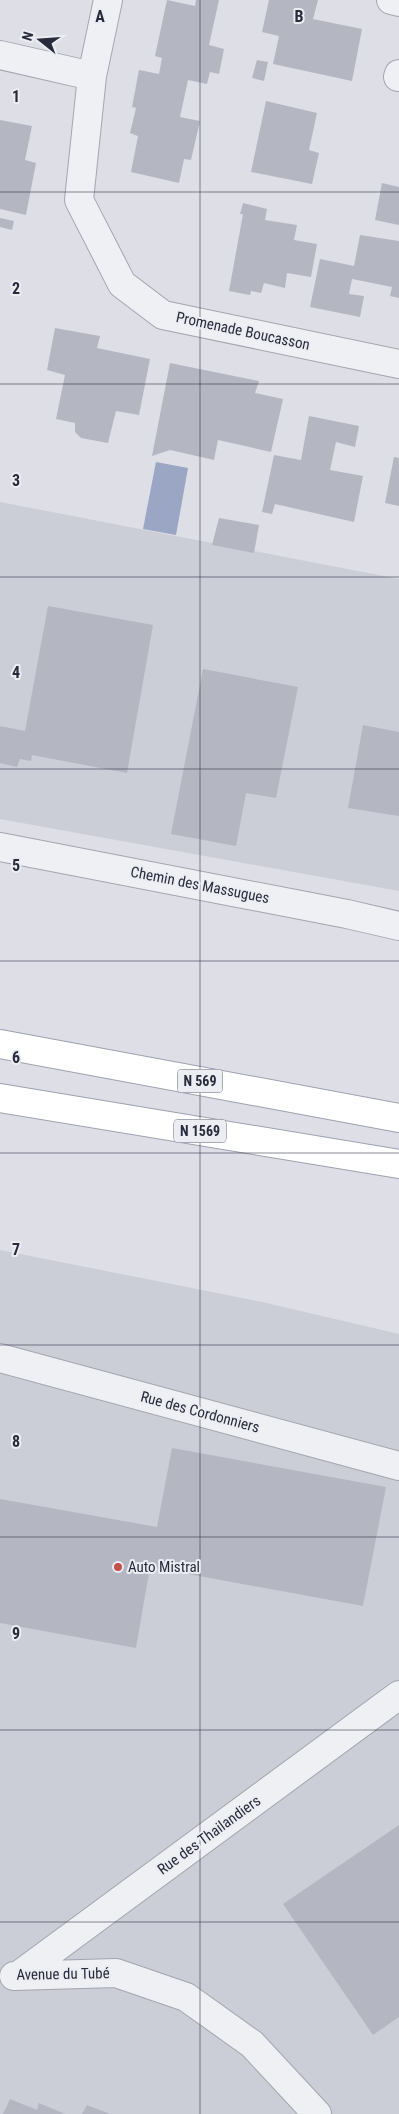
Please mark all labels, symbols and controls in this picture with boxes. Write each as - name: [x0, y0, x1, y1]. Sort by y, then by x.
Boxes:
- text: A: [95, 7, 105, 26]
- text: B: [295, 7, 304, 26]
- north arrow: [15, 15, 65, 65]
- text: N: [19, 30, 36, 43]
- text: 1: [12, 87, 20, 106]
- text: 2: [12, 279, 20, 298]
- street label: Promenade Boucasson: [174, 308, 312, 354]
- text: 3: [12, 471, 20, 490]
- text: 4: [12, 663, 20, 682]
- text: 5: [12, 856, 20, 875]
- street label: Chemin des Massugues: [129, 863, 271, 907]
- text: 6: [12, 1048, 20, 1067]
- road number: N 569: [178, 1070, 222, 1092]
- road number: N 1569: [174, 1120, 226, 1142]
- text: 7: [12, 1240, 20, 1259]
- street label: Rue des Cordonniers: [139, 1387, 262, 1437]
- text: 8: [12, 1432, 20, 1451]
- place label: Auto Mistral: [128, 1558, 200, 1576]
- marker: Auto Mistral: [112, 1561, 124, 1573]
- text: 9: [12, 1624, 20, 1643]
- street label: Rue des Thailandiers: [154, 1791, 264, 1878]
- street label: Avenue du Tubé: [16, 1964, 110, 1984]

